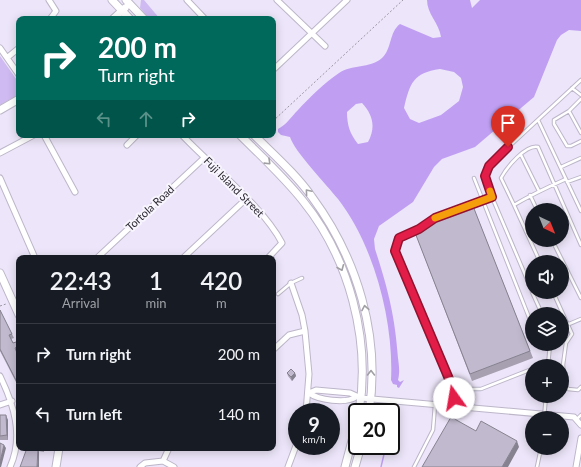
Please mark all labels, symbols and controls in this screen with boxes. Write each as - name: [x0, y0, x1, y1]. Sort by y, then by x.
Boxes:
- text: 200 m: [98, 30, 177, 64]
- icon: right: [32, 32, 84, 84]
- text: Turn right: [98, 64, 175, 86]
- pin: [491, 106, 525, 147]
- icon: left: [93, 108, 115, 130]
- icon: ahead: [135, 108, 157, 130]
- icon: right: [177, 108, 199, 130]
- icon: arrive: [497, 112, 519, 134]
- street label: Fuji Island Street: [202, 154, 267, 220]
- one-way arrow: [263, 157, 271, 165]
- street label: Tortola Road: [123, 182, 176, 233]
- one-way arrow: [306, 190, 313, 197]
- north arrow: [525, 203, 569, 247]
- map controls: [525, 203, 569, 455]
- button: sound: [525, 255, 569, 299]
- one-way arrow: [336, 263, 344, 271]
- text: 22:43: [50, 266, 112, 295]
- text: 1: [149, 266, 163, 295]
- text: 420: [200, 266, 242, 295]
- text: Arrival: [62, 295, 99, 311]
- text: min: [145, 295, 167, 311]
- text: m: [216, 295, 227, 311]
- one-way arrow: [361, 305, 369, 311]
- button: layers: [525, 307, 569, 351]
- icon: right: [32, 343, 54, 365]
- text: Turn right: [66, 345, 131, 363]
- text: 200 m: [218, 345, 260, 363]
- button: +: [525, 359, 569, 403]
- one-way arrow: [367, 370, 375, 376]
- position arrow: [433, 377, 475, 419]
- icon: left: [32, 403, 54, 425]
- speed limit sign: 20: [348, 403, 400, 455]
- text: Turn left: [66, 405, 122, 423]
- text: 140 m: [218, 405, 260, 423]
- button: −: [525, 411, 569, 455]
- text: 9: [308, 412, 320, 436]
- text: km/h: [302, 433, 326, 445]

